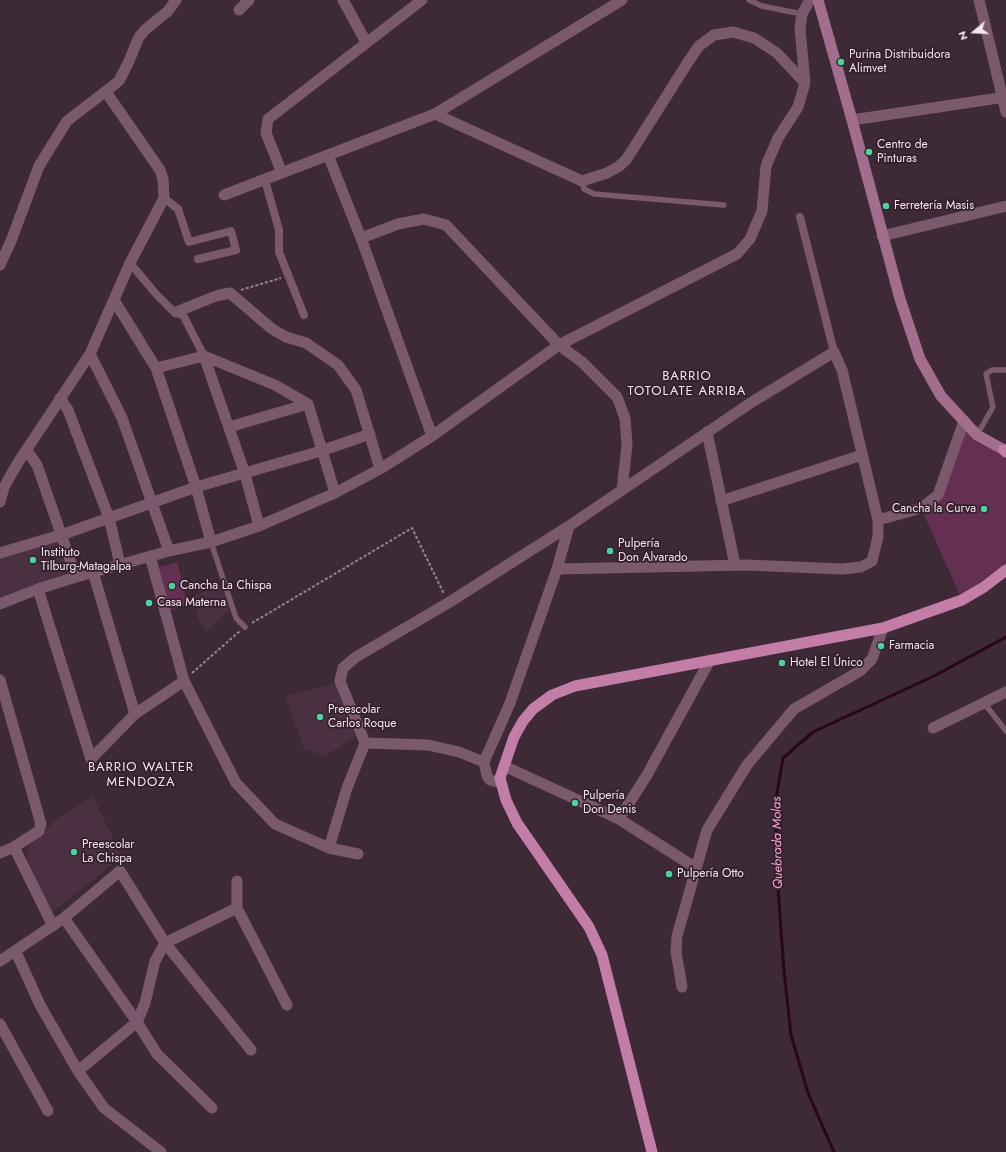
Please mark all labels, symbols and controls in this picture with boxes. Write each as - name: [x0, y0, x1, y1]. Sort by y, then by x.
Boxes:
- north arrow: [954, 12, 994, 52]
- text: N: [954, 29, 972, 43]
- place label: Purina Distribuidora Alimvet: [849, 48, 950, 76]
- marker: Purina Distribuidora Alimvet: [836, 57, 846, 67]
- place label: Centro de Pinturas: [877, 138, 928, 166]
- marker: Centro de Pinturas: [864, 147, 874, 157]
- place label: Ferretería Masis: [894, 199, 974, 213]
- marker: Ferretería Masis: [881, 201, 891, 211]
- district label: BARRIO TOTOLATE ARRIBA: [628, 369, 746, 400]
- place label: Cancha la Curva: [892, 502, 976, 516]
- marker: Cancha la Curva: [979, 504, 989, 514]
- place label: Pulpería Don Alvarado: [618, 537, 688, 565]
- place label: Instituto Tilburg-Matagalpa: [41, 546, 131, 574]
- marker: Pulpería Don Alvarado: [605, 546, 615, 556]
- marker: Instituto Tilburg-Matagalpa: [28, 555, 38, 565]
- place label: Cancha La Chispa: [180, 579, 272, 593]
- marker: Cancha La Chispa: [167, 581, 177, 591]
- place label: Casa Materna: [157, 596, 226, 610]
- marker: Casa Materna: [144, 598, 154, 608]
- place label: Farmacia: [889, 639, 934, 653]
- marker: Farmacia: [876, 641, 886, 651]
- place label: Hotel El Único: [790, 656, 863, 670]
- marker: Hotel El Único: [777, 658, 787, 668]
- place label: Preescolar Carlos Roque: [328, 703, 396, 731]
- marker: Preescolar Carlos Roque: [315, 712, 325, 722]
- district label: BARRIO WALTER MENDOZA: [88, 760, 194, 791]
- place label: Pulpería Don Denis: [583, 789, 636, 817]
- water label: Quebrada Molas: [769, 797, 787, 889]
- marker: Pulpería Don Denis: [570, 798, 580, 808]
- place label: Preescolar La Chispa: [82, 838, 134, 866]
- marker: Preescolar La Chispa: [69, 847, 79, 857]
- place label: Pulpería Otto: [677, 867, 744, 881]
- marker: Pulpería Otto: [664, 869, 674, 879]

